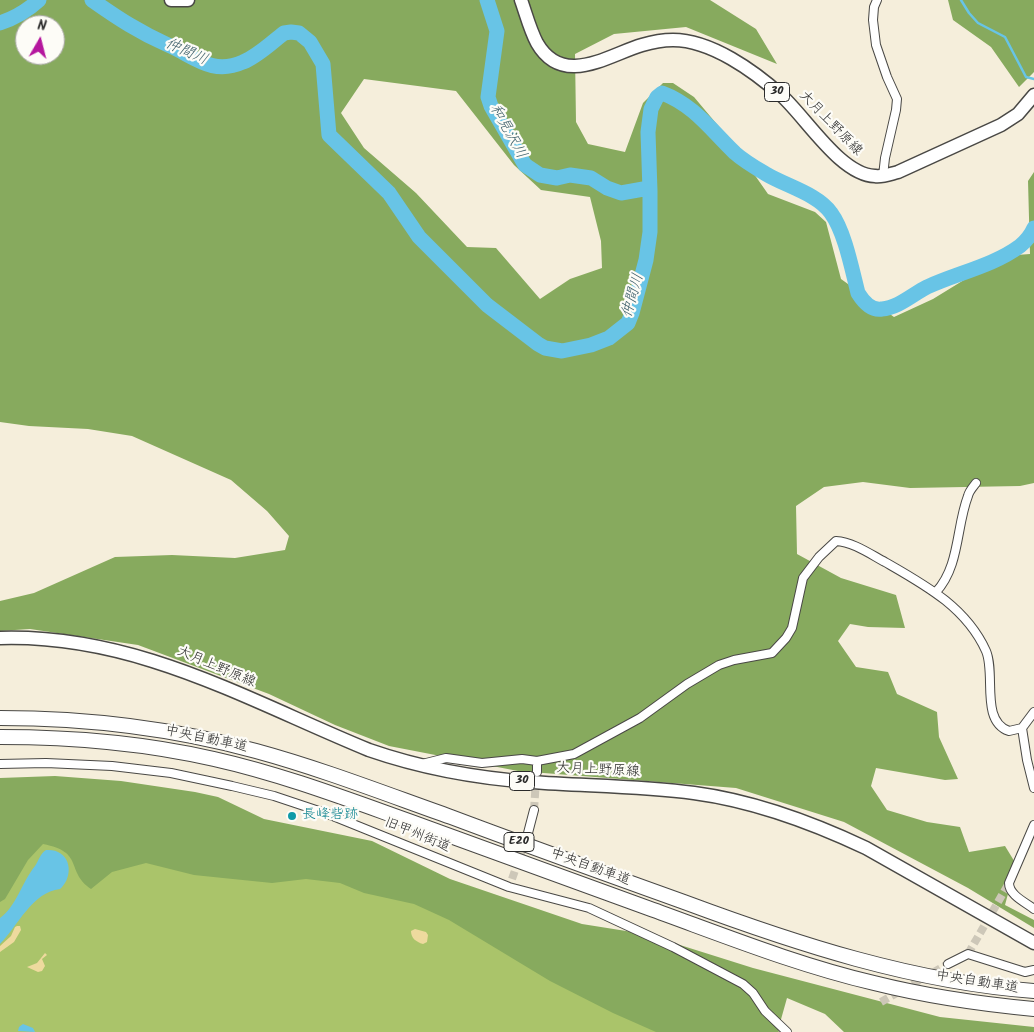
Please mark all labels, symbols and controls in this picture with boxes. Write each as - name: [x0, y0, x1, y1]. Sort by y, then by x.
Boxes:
- north arrow: [15, 15, 65, 65]
- text: N: [36, 15, 48, 38]
- water label: 仲間川: [162, 36, 210, 70]
- road number: 30: [764, 82, 790, 101]
- street label: 大月上野原線: [795, 88, 865, 160]
- water label: 和見沢川: [485, 101, 529, 163]
- water label: 仲間川: [619, 272, 649, 320]
- street label: 大月上野原線: [174, 644, 258, 692]
- street label: 中央自動車道: [163, 723, 249, 757]
- street label: 大月上野原線: [556, 760, 640, 782]
- road number: 30: [510, 771, 534, 790]
- place label: 長峰砦跡: [302, 808, 358, 824]
- marker: 長峰砦跡: [286, 810, 298, 822]
- street label: 旧甲州街道: [381, 815, 453, 857]
- road number: E20: [504, 832, 534, 852]
- street label: 中央自動車道: [548, 846, 632, 890]
- street label: 中央自動車道: [934, 968, 1020, 998]

